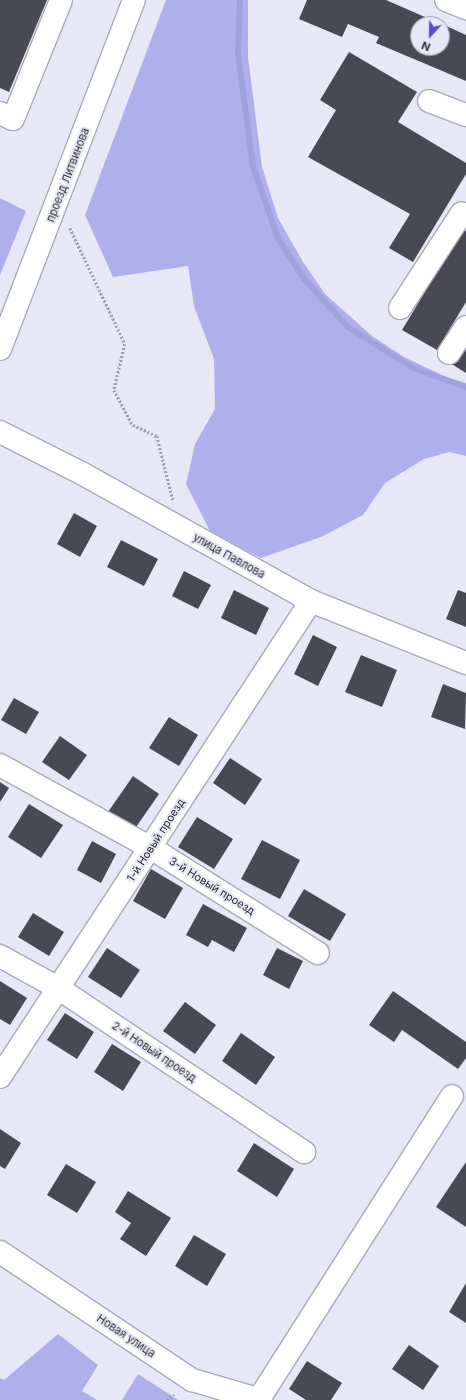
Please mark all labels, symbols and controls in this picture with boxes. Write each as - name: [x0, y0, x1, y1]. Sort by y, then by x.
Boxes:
- north arrow: [410, 16, 450, 56]
- text: N: [419, 38, 432, 54]
- street label: проезд Литвинова: [44, 126, 92, 224]
- street label: улица Павлова: [191, 531, 267, 581]
- street label: 1-й Новый проезд: [124, 796, 188, 884]
- street label: 3-й Новый проезд: [167, 854, 257, 918]
- street label: 2-й Новый проезд: [109, 1019, 199, 1085]
- street label: Новая улица: [94, 1312, 158, 1360]

